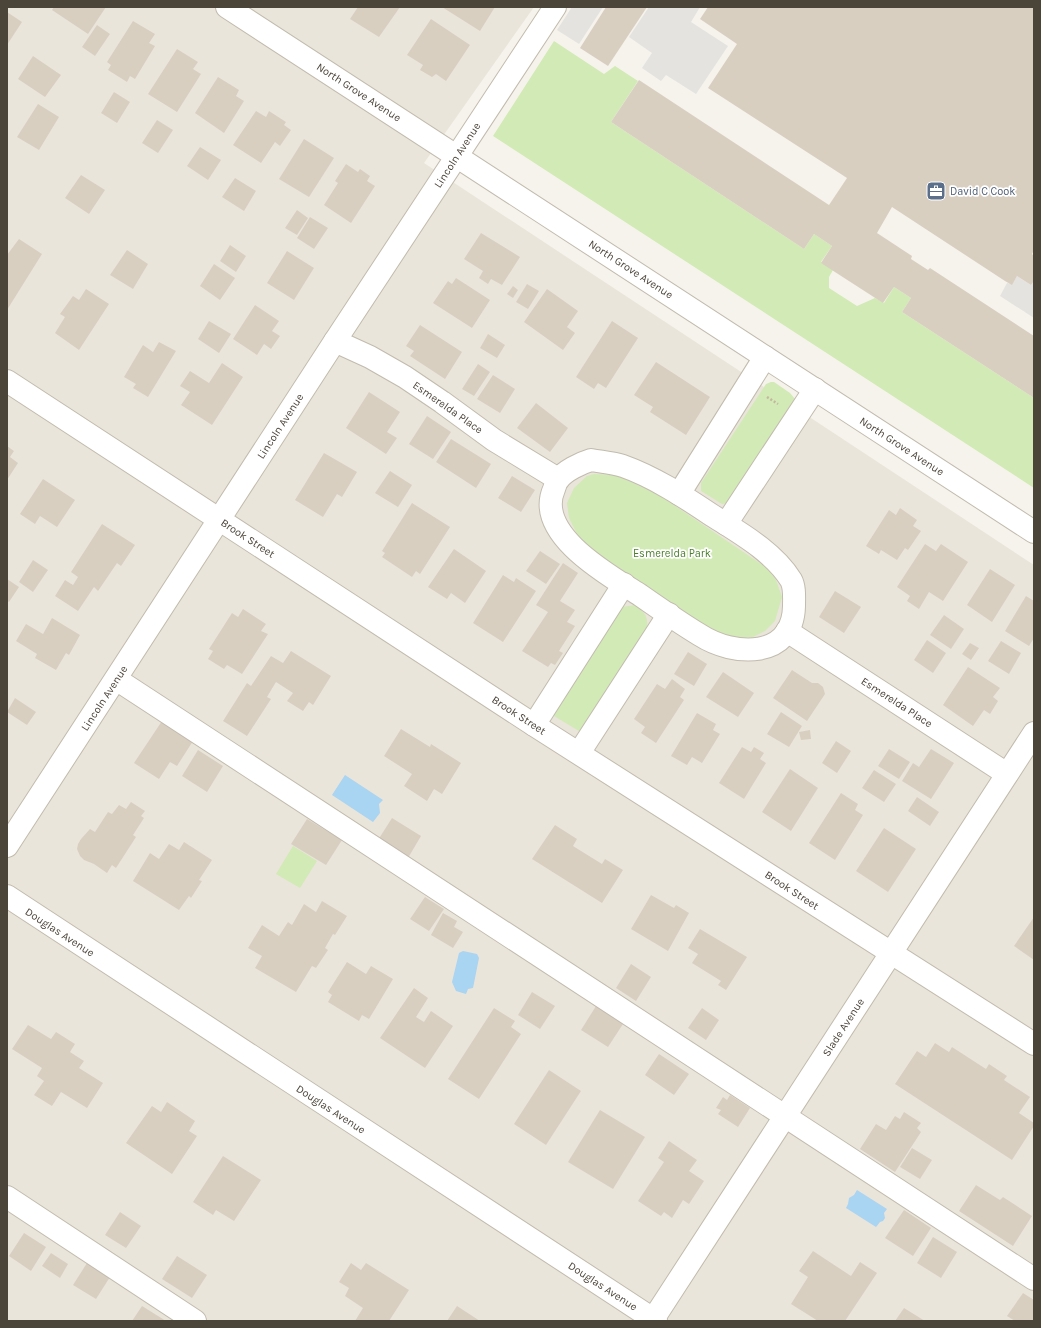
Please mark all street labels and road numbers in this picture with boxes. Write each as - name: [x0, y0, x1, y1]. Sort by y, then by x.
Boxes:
- street label: North Grove Avenue: [314, 60, 404, 125]
- street label: Lincoln Avenue: [431, 120, 484, 190]
- street label: North Grove Avenue: [586, 237, 676, 302]
- street label: Esmerelda Place: [410, 378, 485, 437]
- street label: Lincoln Avenue: [254, 391, 307, 461]
- street label: North Grove Avenue: [857, 414, 947, 479]
- street label: Brook Street: [218, 516, 277, 561]
- street label: Lincoln Avenue: [78, 663, 131, 733]
- street label: Esmerelda Place: [859, 675, 935, 730]
- street label: Brook Street: [489, 693, 548, 738]
- street label: Brook Street: [762, 868, 821, 913]
- street label: Douglas Avenue: [23, 905, 97, 960]
- street label: Slade Avenue: [820, 995, 867, 1059]
- street label: Douglas Avenue: [294, 1082, 368, 1137]
- street label: Douglas Avenue: [566, 1259, 640, 1314]

